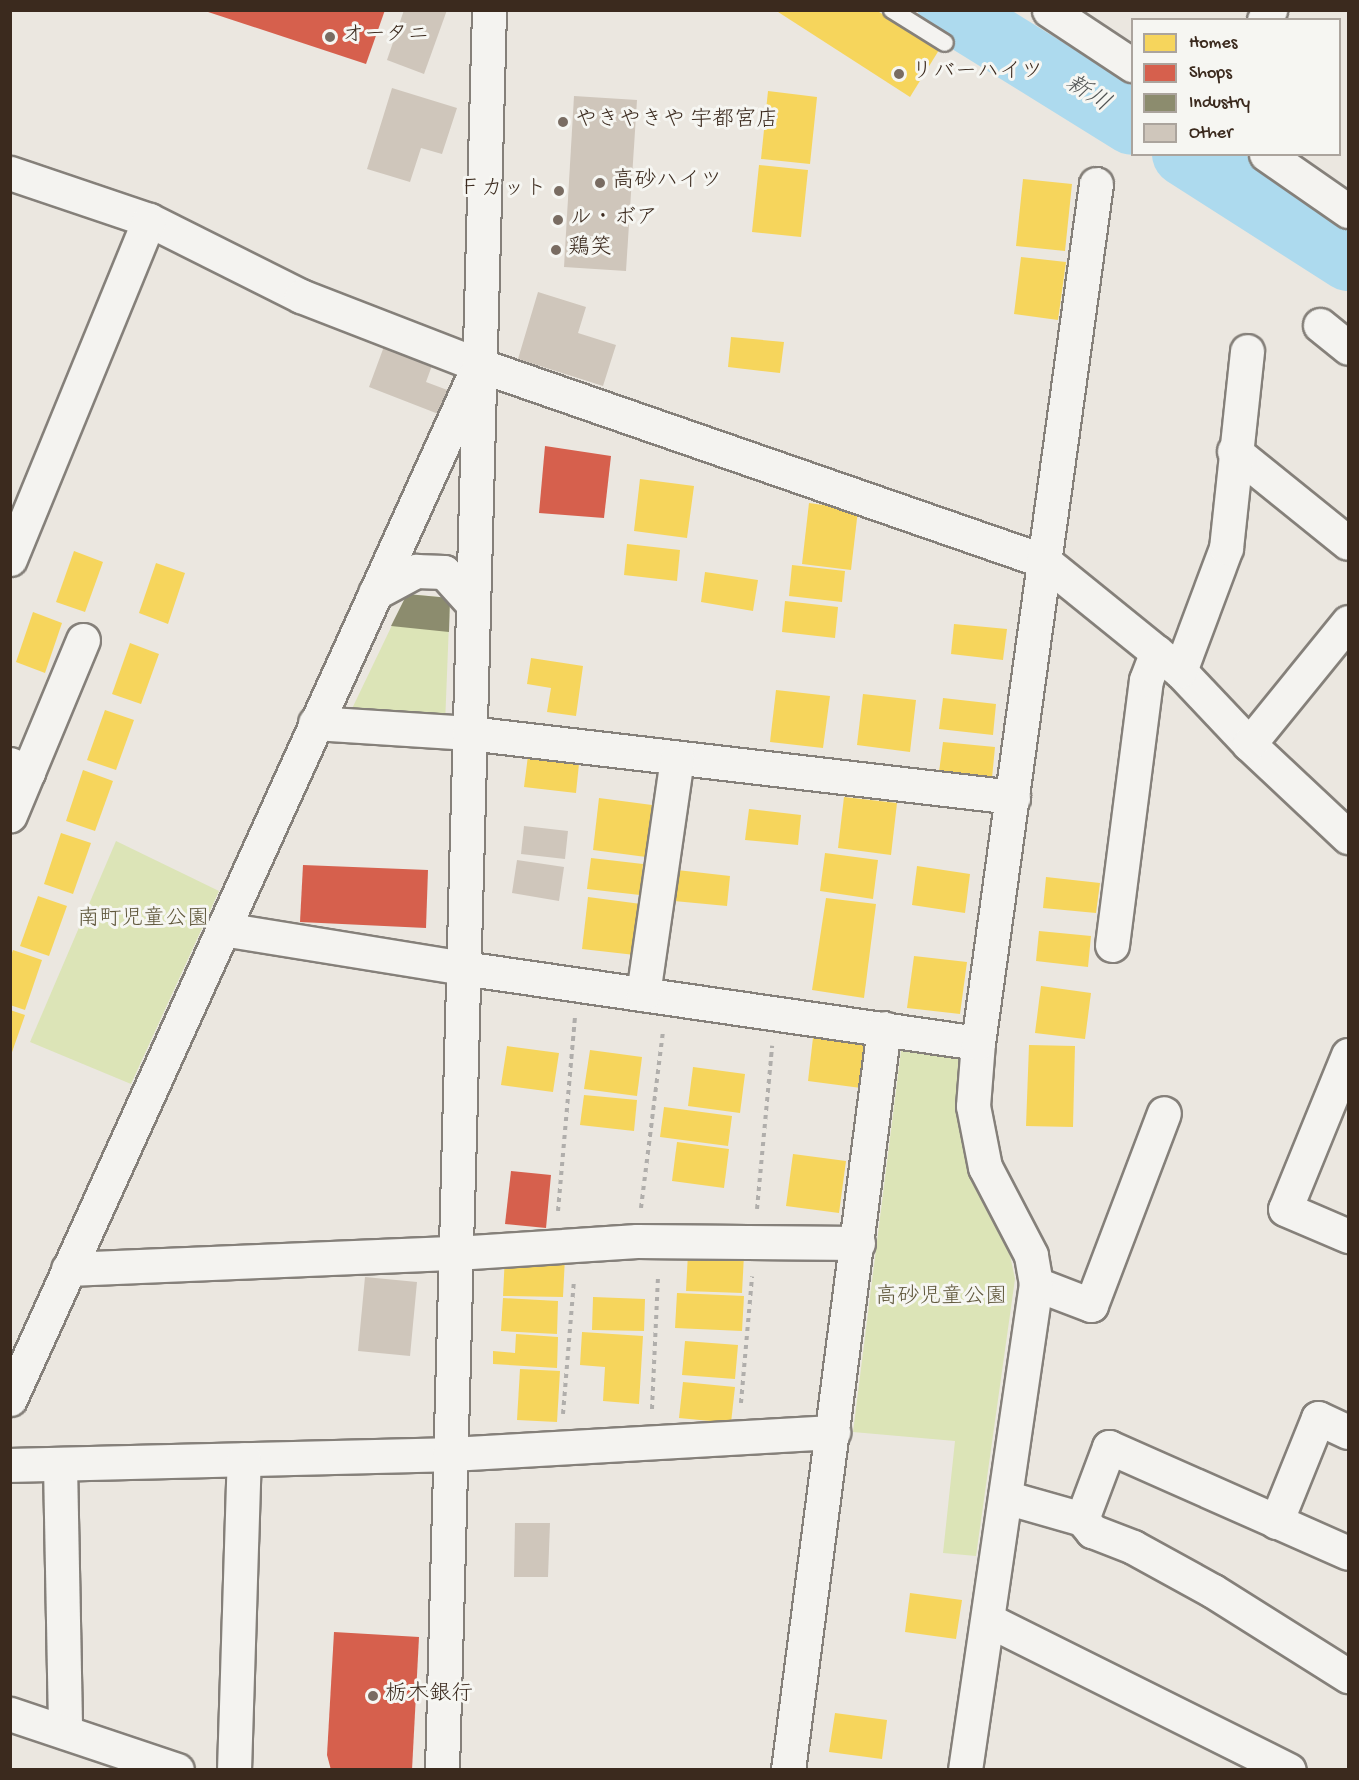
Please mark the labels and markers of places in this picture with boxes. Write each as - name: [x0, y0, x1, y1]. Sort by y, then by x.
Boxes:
- place label: オータニ: [342, 24, 430, 50]
- marker: オータニ: [323, 30, 337, 44]
- place label: リバーハイツ: [911, 61, 1043, 87]
- marker: リバーハイツ: [892, 67, 906, 81]
- place label: やきやきや 宇都宮店: [575, 109, 778, 135]
- marker: やきやきや 宇都宮店: [556, 115, 570, 129]
- place label: 高砂ハイツ: [612, 170, 722, 196]
- marker: 高砂ハイツ: [593, 176, 607, 190]
- place label: Ｆカット: [459, 178, 547, 204]
- marker: Ｆカット: [552, 184, 566, 198]
- place label: ル・ボア: [570, 207, 658, 233]
- marker: ル・ボア: [551, 213, 565, 227]
- place label: 鶏笑: [568, 237, 612, 263]
- marker: 鶏笑: [549, 243, 563, 257]
- place label: 栃木銀行: [385, 1683, 473, 1709]
- marker: 栃木銀行: [366, 1689, 380, 1703]

